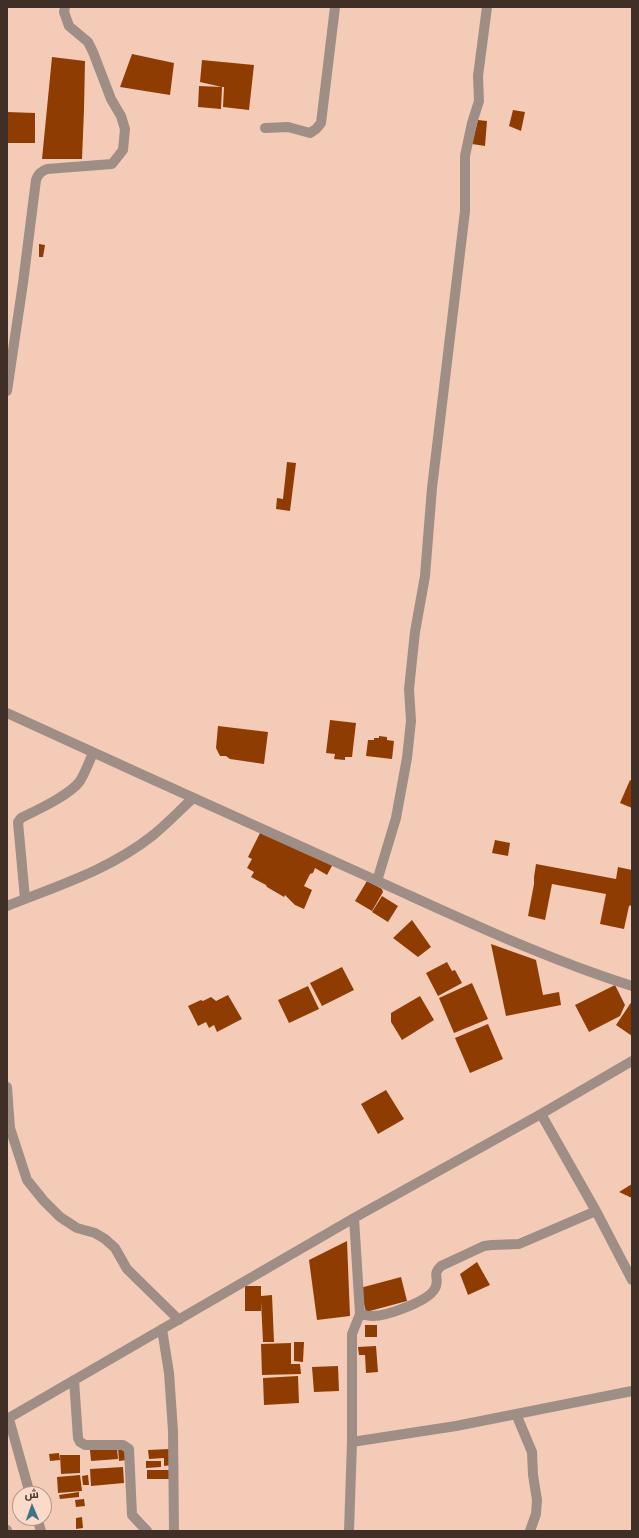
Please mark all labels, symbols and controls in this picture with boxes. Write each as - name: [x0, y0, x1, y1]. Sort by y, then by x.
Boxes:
- north arrow: [12, 1486, 52, 1526]
- text: ش: [24, 1487, 39, 1502]

